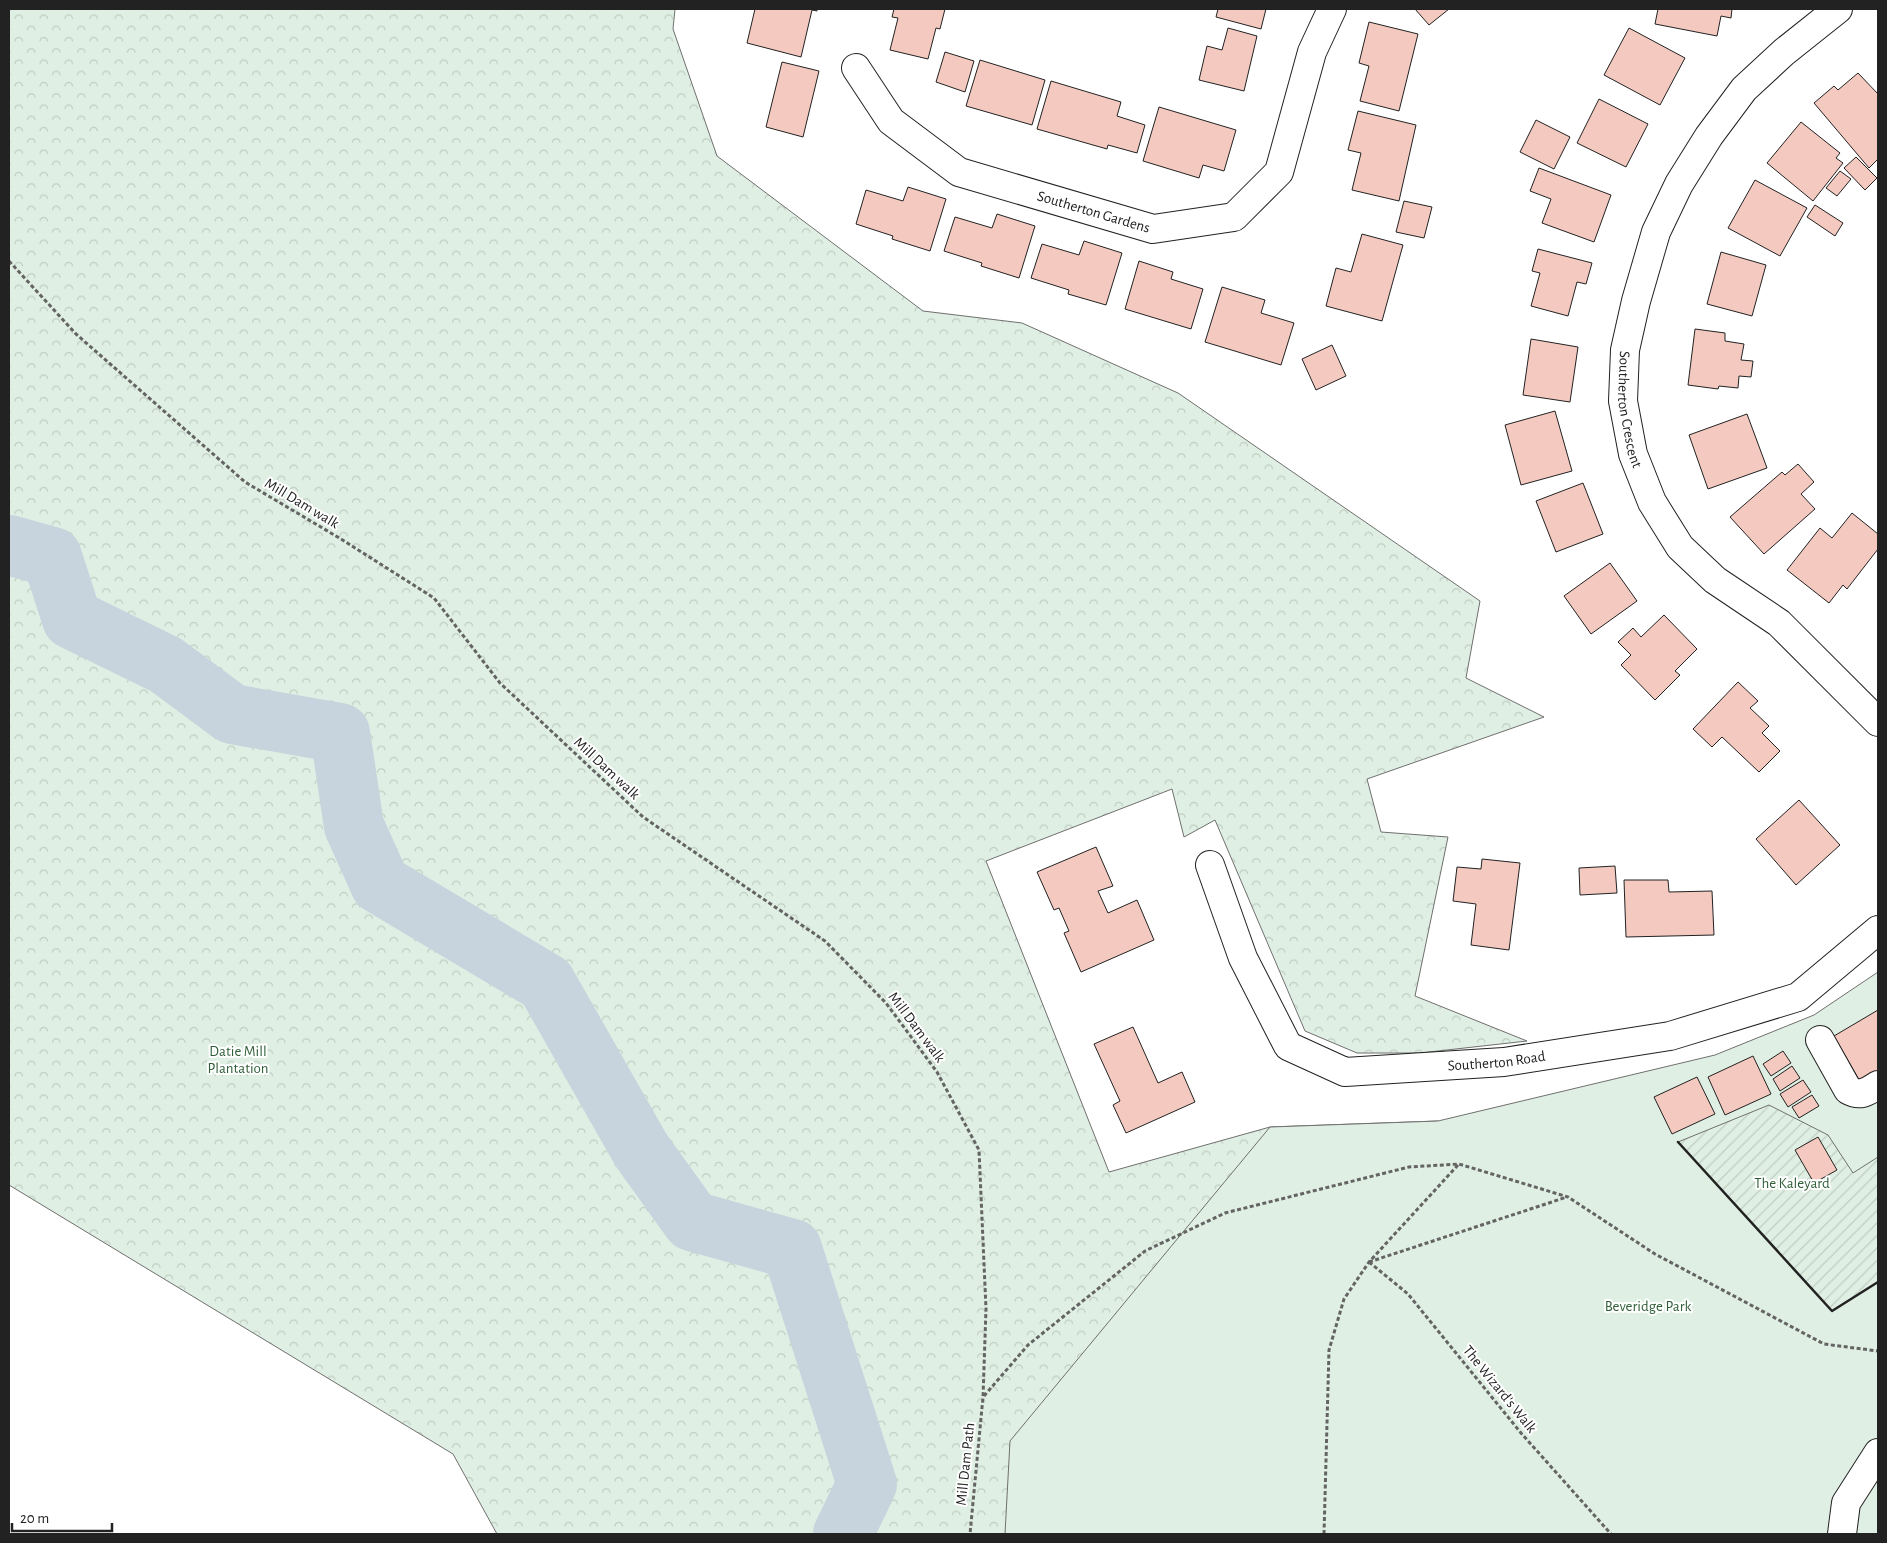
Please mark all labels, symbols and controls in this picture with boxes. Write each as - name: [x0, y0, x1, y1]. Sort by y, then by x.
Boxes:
- street label: Southerton Gardens: [1036, 188, 1152, 236]
- street label: Southerton Crescent: [1615, 351, 1645, 470]
- street label: Mill Dam walk: [262, 475, 342, 531]
- street label: Mill Dam walk: [571, 734, 642, 802]
- street label: Mill Dam walk: [885, 989, 948, 1065]
- park label: Datie Mill Plantation: [207, 1044, 269, 1076]
- street label: Southerton Road: [1447, 1049, 1547, 1074]
- park label: The Kaleyard: [1754, 1176, 1830, 1191]
- park label: Beveridge Park: [1605, 1299, 1692, 1314]
- street label: The Wizard's Walk: [1460, 1343, 1539, 1436]
- street label: Mill Dam Path: [954, 1422, 977, 1506]
- scale bar: [12, 1500, 112, 1532]
- text: 20 m: [20, 1511, 49, 1526]

